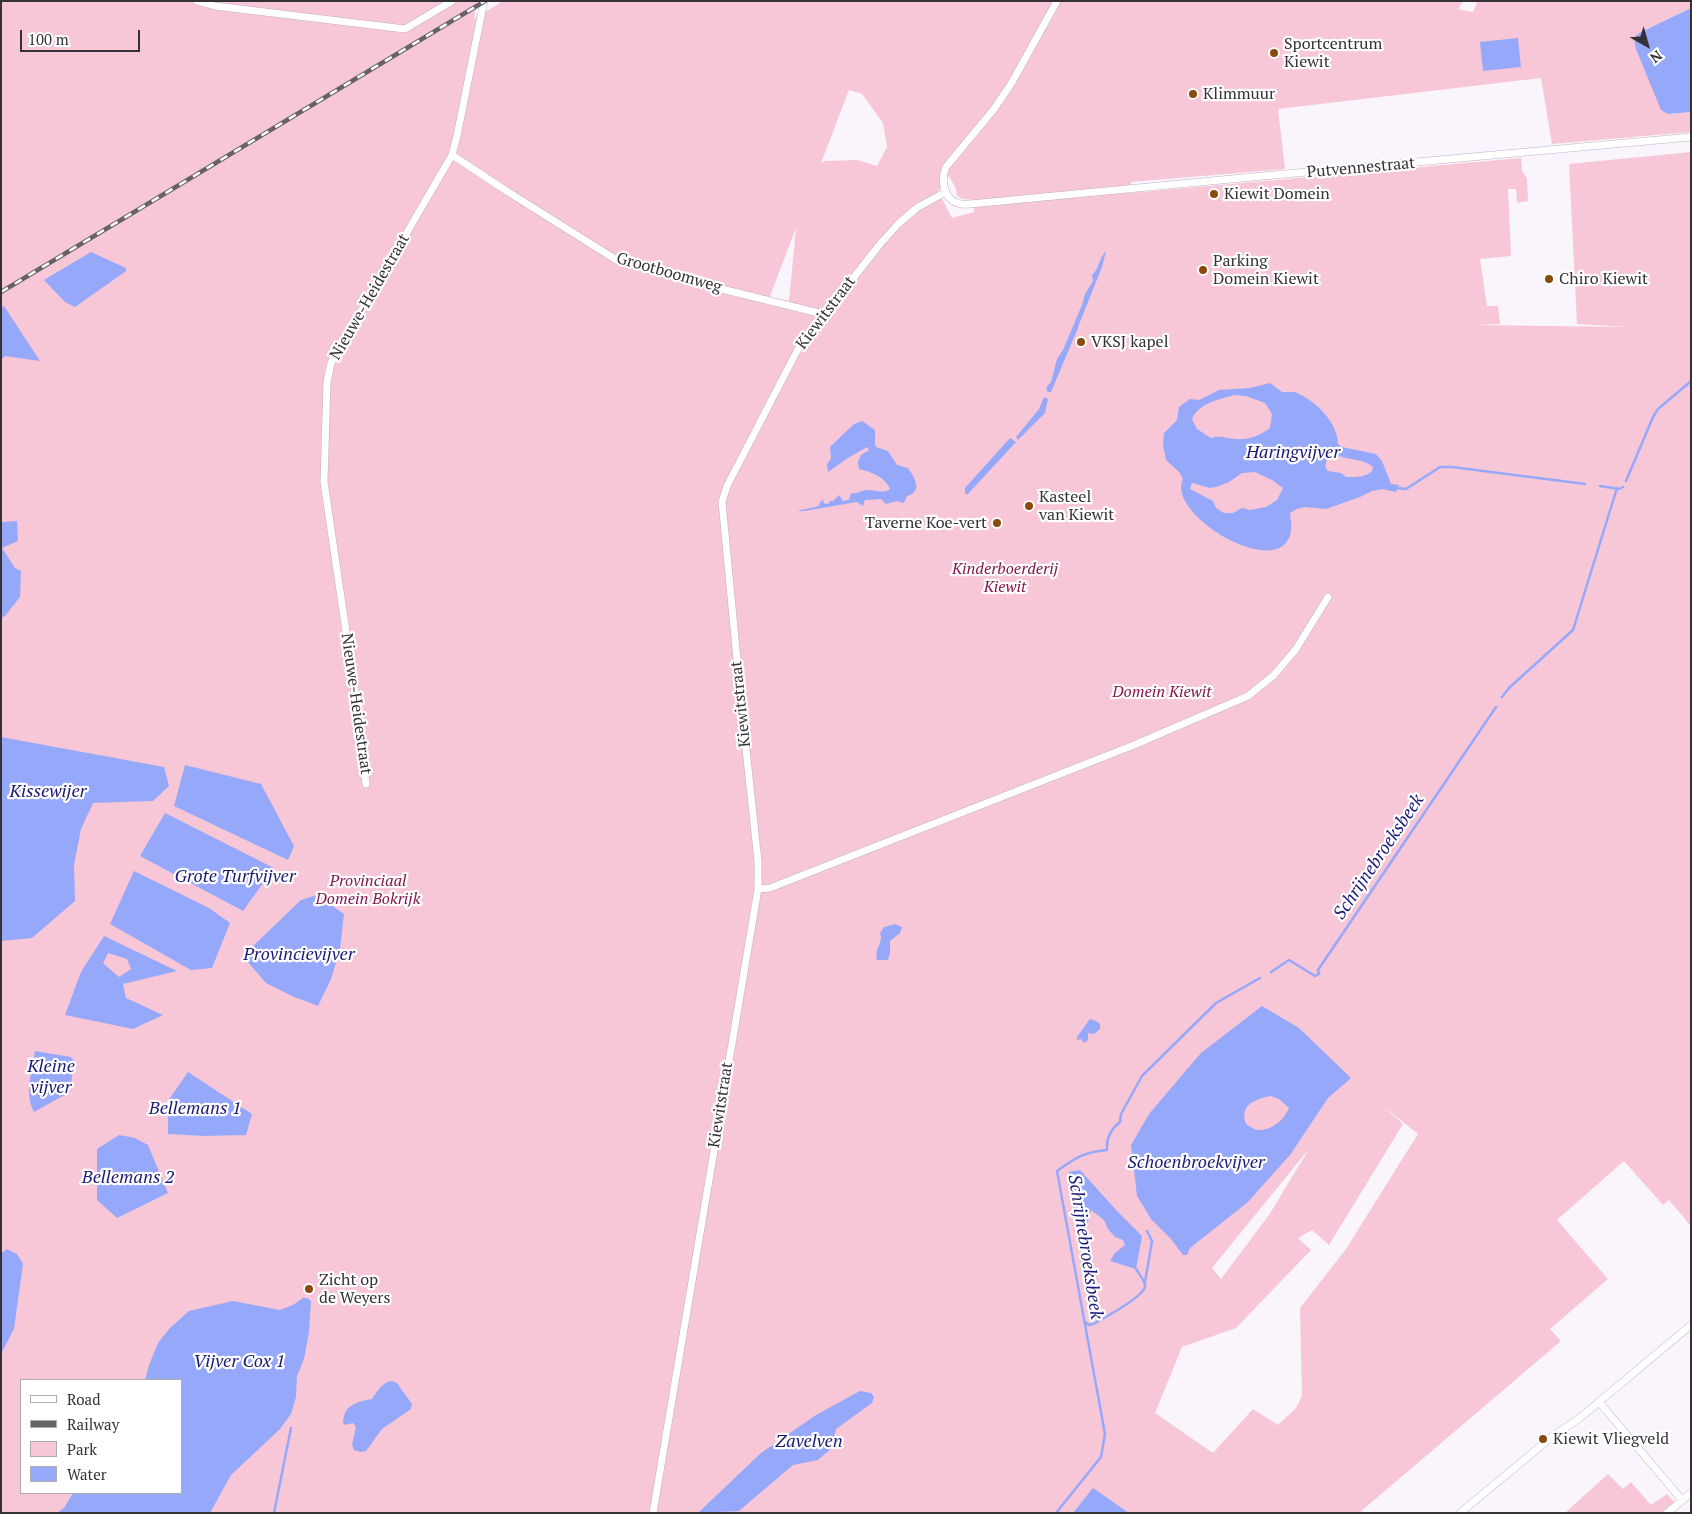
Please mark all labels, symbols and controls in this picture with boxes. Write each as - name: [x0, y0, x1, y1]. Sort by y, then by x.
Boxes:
- scale bar: [22, 20, 142, 52]
- north arrow: [1622, 20, 1672, 70]
- text: 100 m: [28, 29, 69, 49]
- place label: Sportcentrum Kiewit: [1284, 34, 1382, 72]
- text: N: [1647, 46, 1667, 68]
- marker: Sportcentrum Kiewit: [1268, 47, 1280, 59]
- place label: Klimmuur: [1203, 84, 1275, 104]
- marker: Klimmuur: [1187, 88, 1199, 100]
- street label: Putvennestraat: [1306, 154, 1416, 182]
- place label: Kiewit Domein: [1224, 184, 1330, 204]
- marker: Kiewit Domein: [1208, 188, 1220, 200]
- street label: Nieuwe-Heidestraat: [326, 230, 414, 364]
- street label: Grootboomweg: [614, 249, 724, 297]
- place label: Parking Domein Kiewit: [1213, 251, 1319, 289]
- marker: Parking Domein Kiewit: [1197, 264, 1209, 276]
- place label: Chiro Kiewit: [1559, 269, 1648, 289]
- street label: Kiewitstraat: [792, 273, 860, 353]
- marker: Chiro Kiewit: [1543, 273, 1555, 285]
- place label: VKSJ kapel: [1091, 332, 1168, 352]
- marker: VKSJ kapel: [1075, 336, 1087, 348]
- water label: Haringvijver: [1246, 442, 1340, 464]
- place label: Kasteel van Kiewit: [1039, 487, 1114, 525]
- marker: Kasteel van Kiewit: [1023, 500, 1035, 512]
- place label: Taverne Koe-vert: [865, 513, 987, 533]
- marker: Taverne Koe-vert: [991, 517, 1003, 529]
- park label: Kinderboerderij Kiewit: [952, 559, 1058, 597]
- street label: Nieuwe-Heidestraat: [337, 632, 375, 776]
- street label: Kiewitstraat: [727, 660, 755, 748]
- park label: Domein Kiewit: [1112, 682, 1212, 702]
- water label: Kissewijer: [9, 781, 87, 803]
- water label: Schrijnebroeksbeek: [1329, 790, 1429, 924]
- water label: Grote Turfvijver: [174, 866, 296, 888]
- park label: Provinciaal Domein Bokrijk: [316, 871, 420, 909]
- water label: Provincievijver: [243, 944, 355, 966]
- water label: Kleine vijver: [27, 1056, 75, 1098]
- street label: Kiewitstraat: [705, 1061, 737, 1149]
- water label: Bellemans 1: [149, 1098, 241, 1120]
- water label: Schoenbroekvijver: [1127, 1152, 1265, 1174]
- water label: Bellemans 2: [82, 1167, 174, 1189]
- water label: Schrijnebroeksbeek: [1063, 1173, 1107, 1321]
- place label: Zicht op de Weyers: [319, 1270, 390, 1308]
- marker: Zicht op de Weyers: [303, 1283, 315, 1295]
- water label: Vijver Cox 1: [193, 1351, 285, 1373]
- legend: [20, 1379, 182, 1494]
- text: Road: [67, 1389, 100, 1409]
- text: Railway: [67, 1414, 119, 1434]
- place label: Kiewit Vliegveld: [1553, 1429, 1669, 1449]
- water label: Zavelven: [775, 1431, 843, 1453]
- marker: Kiewit Vliegveld: [1537, 1433, 1549, 1445]
- text: Park: [67, 1439, 97, 1459]
- text: Water: [67, 1464, 106, 1484]

